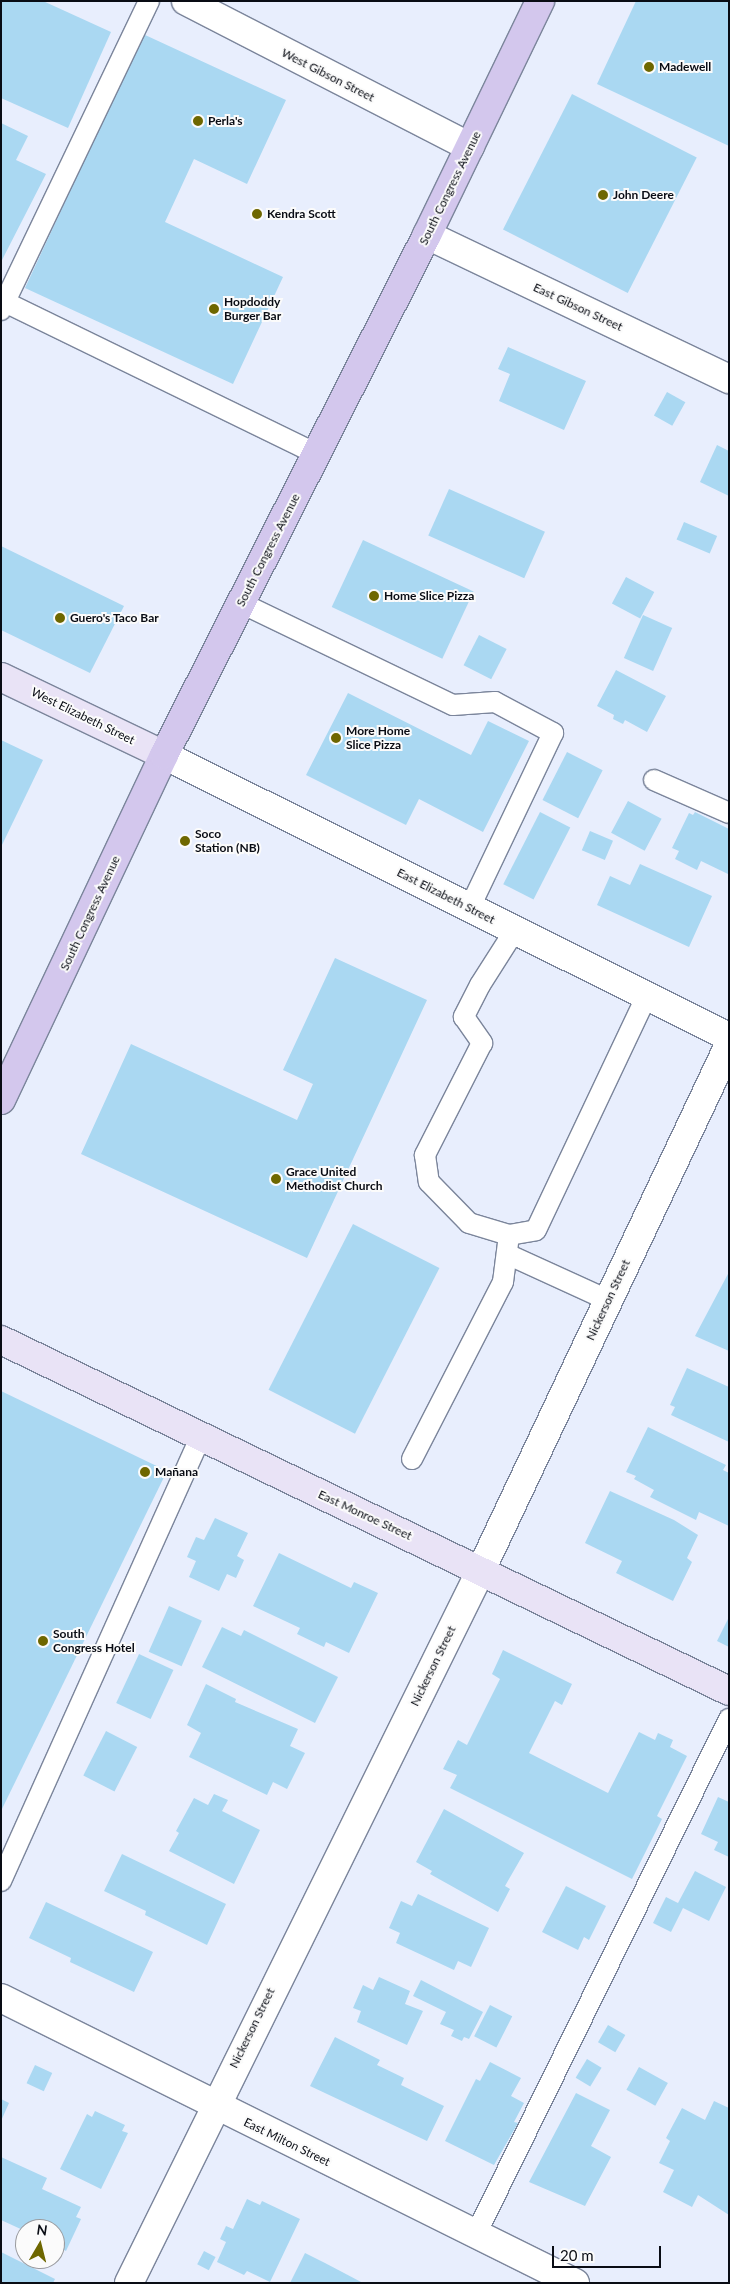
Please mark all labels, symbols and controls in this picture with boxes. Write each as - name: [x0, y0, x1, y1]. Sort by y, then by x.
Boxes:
- street label: West Gibson Street: [279, 45, 377, 105]
- place label: Madewell: [659, 60, 711, 74]
- marker: Madewell: [643, 61, 655, 73]
- place label: Perla's: [208, 114, 243, 128]
- marker: Perla's: [192, 115, 204, 127]
- street label: South Congress Avenue: [416, 129, 484, 247]
- place label: John Deere: [613, 188, 674, 202]
- marker: John Deere: [597, 189, 609, 201]
- place label: Kendra Scott: [267, 207, 336, 221]
- marker: Kendra Scott: [251, 208, 263, 220]
- street label: East Gibson Street: [531, 280, 625, 334]
- place label: Hopdoddy Burger Bar: [224, 295, 281, 323]
- marker: Hopdoddy Burger Bar: [208, 303, 220, 315]
- street label: South Congress Avenue: [233, 491, 303, 609]
- place label: Home Slice Pizza: [384, 589, 474, 603]
- marker: Home Slice Pizza: [368, 590, 380, 602]
- place label: Guero's Taco Bar: [70, 611, 159, 625]
- marker: Guero's Taco Bar: [54, 612, 66, 624]
- street label: West Elizabeth Street: [29, 685, 137, 747]
- place label: More Home Slice Pizza: [346, 724, 410, 752]
- marker: More Home Slice Pizza: [330, 732, 342, 744]
- place label: Soco Station (NB): [195, 827, 260, 855]
- marker: Soco Station (NB): [179, 835, 191, 847]
- street label: South Congress Avenue: [57, 853, 123, 973]
- street label: East Elizabeth Street: [395, 865, 497, 927]
- place label: Grace United Methodist Church: [286, 1165, 382, 1193]
- marker: Grace United Methodist Church: [270, 1173, 282, 1185]
- street label: Nickerson Street: [583, 1257, 633, 1343]
- place label: Mañana: [155, 1465, 198, 1479]
- marker: Mañana: [139, 1466, 151, 1478]
- street label: East Monroe Street: [316, 1487, 414, 1543]
- street label: Nickerson Street: [407, 1624, 459, 1708]
- place label: South Congress Hotel: [53, 1627, 135, 1655]
- marker: South Congress Hotel: [37, 1635, 49, 1647]
- street label: Nickerson Street: [226, 1986, 278, 2070]
- street label: East Milton Street: [241, 2115, 333, 2169]
- north arrow: [15, 2219, 65, 2269]
- text: N: [35, 2220, 49, 2239]
- scale bar: [555, 2236, 664, 2268]
- text: 20 m: [560, 2246, 594, 2264]

